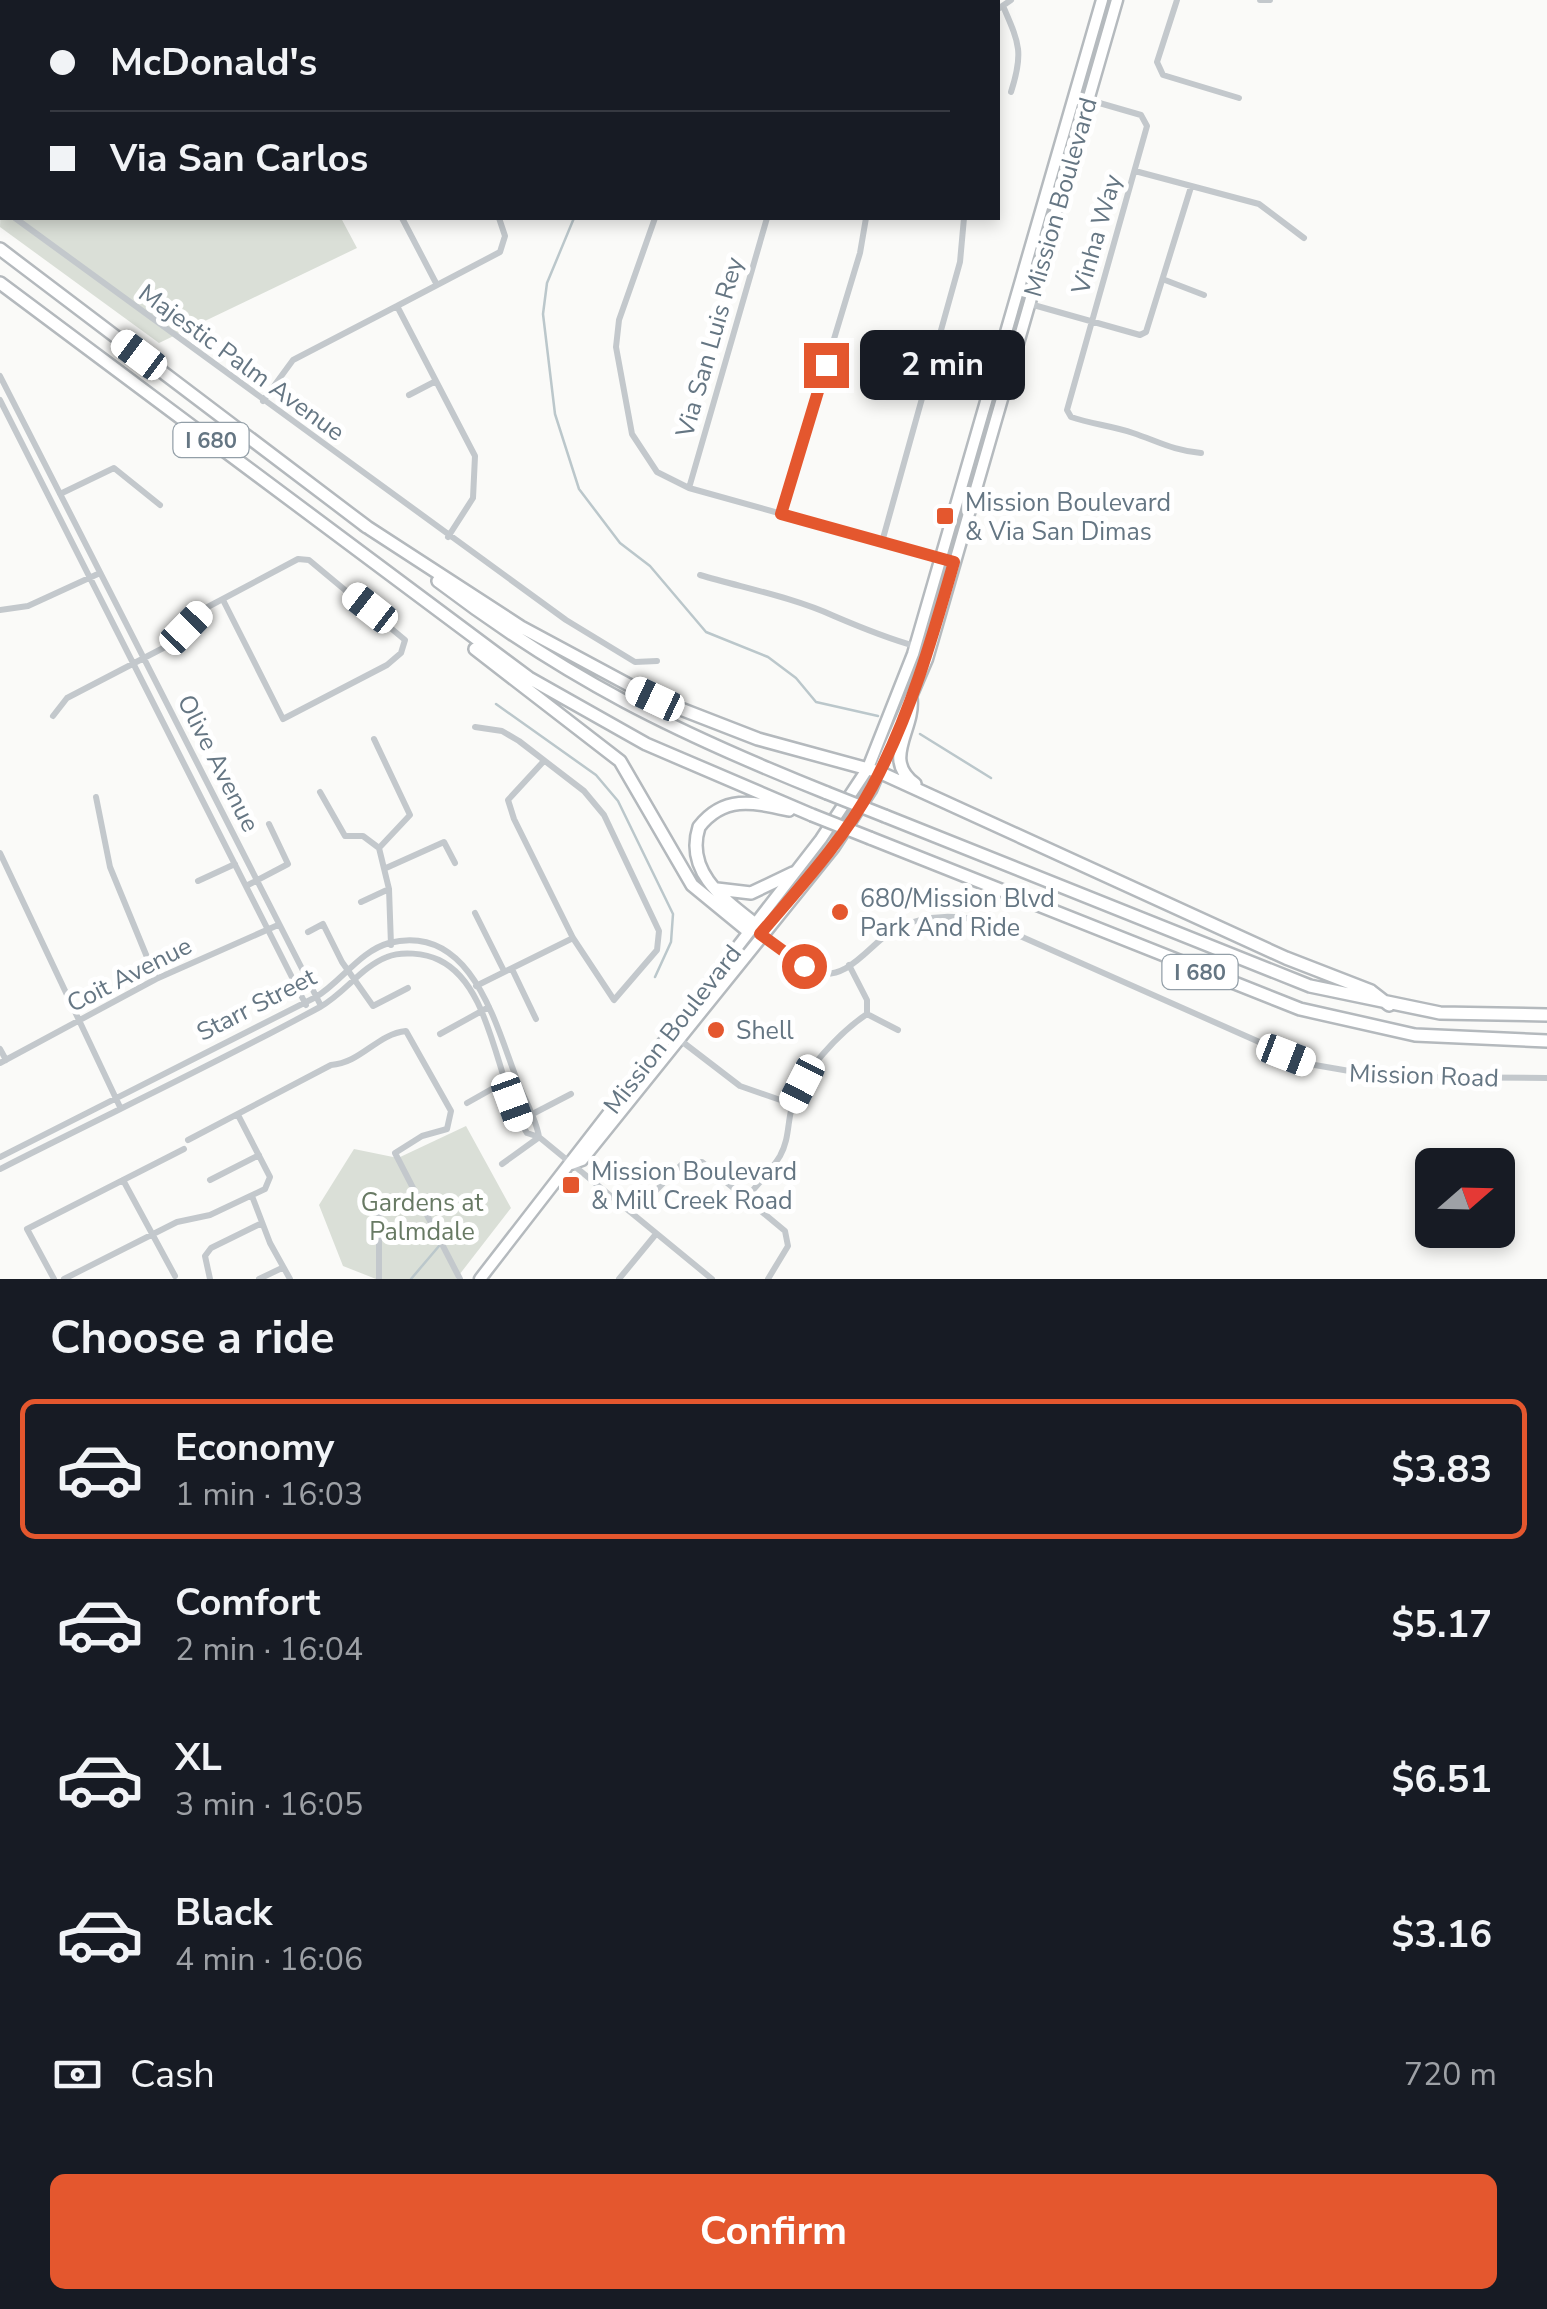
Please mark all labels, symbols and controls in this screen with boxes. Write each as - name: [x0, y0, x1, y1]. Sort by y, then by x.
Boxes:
- text: McDonald's: [110, 37, 317, 88]
- street label: Mission Boulevard: [1016, 94, 1106, 301]
- text: Via San Carlos: [110, 133, 368, 184]
- street label: Vinha Way: [1063, 170, 1130, 299]
- street label: Via San Luis Rey: [668, 253, 752, 442]
- street label: Majestic Palm Avenue: [131, 276, 351, 449]
- car: [106, 325, 172, 385]
- callout: 2 min: [861, 330, 1026, 400]
- route end: [804, 343, 849, 388]
- text: 2 min: [901, 343, 984, 386]
- road number: I 680: [174, 423, 248, 457]
- place label: Mission Boulevard & Via San Dimas: [965, 486, 1171, 549]
- marker: Mission Boulevard & Via San Dimas: [934, 505, 956, 527]
- car: [337, 578, 403, 638]
- car: [154, 596, 218, 660]
- car: [621, 673, 689, 725]
- street label: Olive Avenue: [169, 689, 267, 838]
- place label: 680/Mission Blvd Park And Ride: [860, 882, 1055, 945]
- marker: 680/Mission Blvd Park And Ride: [829, 901, 851, 923]
- street label: Coit Avenue: [61, 929, 198, 1021]
- street label: Mission Boulevard: [596, 938, 750, 1121]
- route start: [782, 944, 827, 989]
- road number: I 680: [1162, 955, 1238, 989]
- street label: Starr Street: [191, 960, 322, 1050]
- place label: Shell: [736, 1014, 794, 1048]
- marker: Shell: [705, 1019, 727, 1041]
- car: [1253, 1030, 1319, 1080]
- car: [775, 1050, 829, 1118]
- street label: Mission Road: [1349, 1056, 1499, 1096]
- car: [488, 1069, 536, 1135]
- north arrow: [1415, 1148, 1515, 1248]
- map controls: [1415, 1148, 1515, 1248]
- place label: Mission Boulevard & Mill Creek Road: [591, 1155, 797, 1218]
- marker: Mission Boulevard & Mill Creek Road: [560, 1174, 582, 1196]
- park label: Gardens at Palmdale: [361, 1186, 484, 1249]
- text: Choose a ride: [50, 1308, 335, 1369]
- text: Economy: [175, 1422, 334, 1473]
- icon: car: [55, 1424, 145, 1514]
- text: $3.83: [1391, 1444, 1492, 1495]
- text: 1 min · 16:03: [175, 1473, 363, 1516]
- text: Comfort: [175, 1577, 320, 1628]
- icon: car: [55, 1579, 145, 1669]
- text: $5.17: [1391, 1599, 1492, 1650]
- text: 2 min · 16:04: [175, 1628, 363, 1671]
- text: XL: [175, 1732, 222, 1783]
- icon: car: [55, 1734, 145, 1824]
- text: $6.51: [1391, 1754, 1492, 1805]
- text: 3 min · 16:05: [175, 1783, 363, 1826]
- text: Black: [175, 1887, 272, 1938]
- icon: car: [55, 1889, 145, 1979]
- text: $3.16: [1391, 1909, 1492, 1960]
- text: 4 min · 16:06: [175, 1938, 363, 1981]
- icon: cash: [50, 2047, 105, 2102]
- text: Cash: [130, 2049, 215, 2100]
- text: 720 m: [1404, 2053, 1497, 2096]
- button: Confirm: [50, 2174, 1497, 2289]

